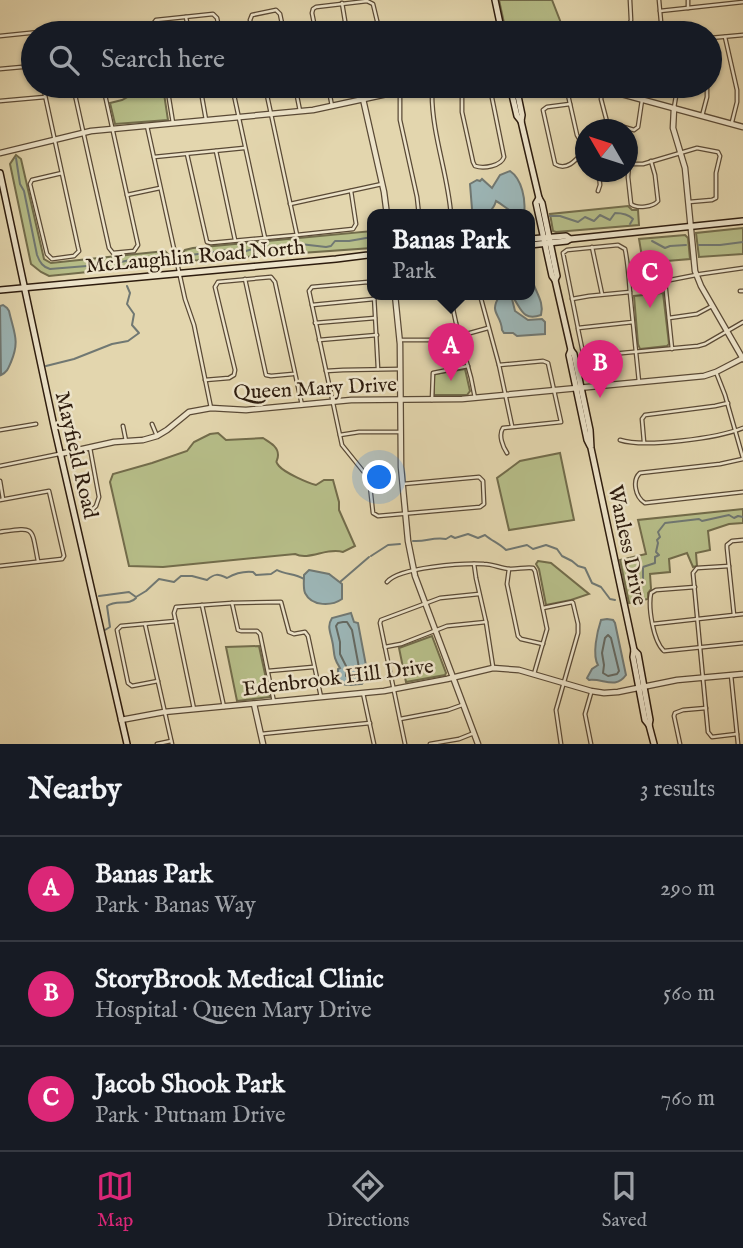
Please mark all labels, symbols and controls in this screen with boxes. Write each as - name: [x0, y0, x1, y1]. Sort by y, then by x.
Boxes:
- search box: [21, 21, 722, 98]
- icon: search: [45, 41, 83, 79]
- text: Search here: [101, 43, 225, 76]
- north arrow: [575, 119, 638, 182]
- popup: [367, 209, 535, 300]
- text: Banas Park: [392, 224, 510, 257]
- street label: McLaughlin Road North: [84, 234, 306, 281]
- pin: C: [627, 250, 673, 308]
- text: Park: [392, 257, 436, 286]
- pin: A: [428, 323, 474, 381]
- pin: B: [577, 340, 623, 398]
- street label: Queen Mary Drive: [233, 372, 398, 407]
- street label: Mayfield Road: [48, 389, 103, 522]
- your location: [362, 460, 396, 494]
- street label: Wanless Drive: [601, 483, 653, 608]
- street label: Edenbrook Hill Drive: [241, 653, 436, 704]
- text: Nearby: [28, 771, 121, 809]
- text: 3 results: [640, 775, 715, 804]
- text: Banas Park: [95, 858, 213, 891]
- text: A: [43, 874, 59, 903]
- text: 290 m: [660, 874, 715, 903]
- text: Park · Banas Way: [95, 891, 256, 920]
- text: StoryBrook Medical Clinic: [95, 963, 384, 996]
- text: B: [43, 979, 59, 1008]
- text: 560 m: [663, 979, 715, 1008]
- text: Hospital · Queen Mary Drive: [95, 996, 372, 1025]
- text: Jacob Shook Park: [95, 1068, 285, 1101]
- text: C: [43, 1084, 59, 1113]
- text: 760 m: [660, 1084, 715, 1113]
- text: Park · Putnam Drive: [95, 1101, 286, 1130]
- tab: Map: [96, 1167, 134, 1233]
- tab: Directions: [327, 1167, 409, 1233]
- tab: Saved: [602, 1167, 647, 1233]

